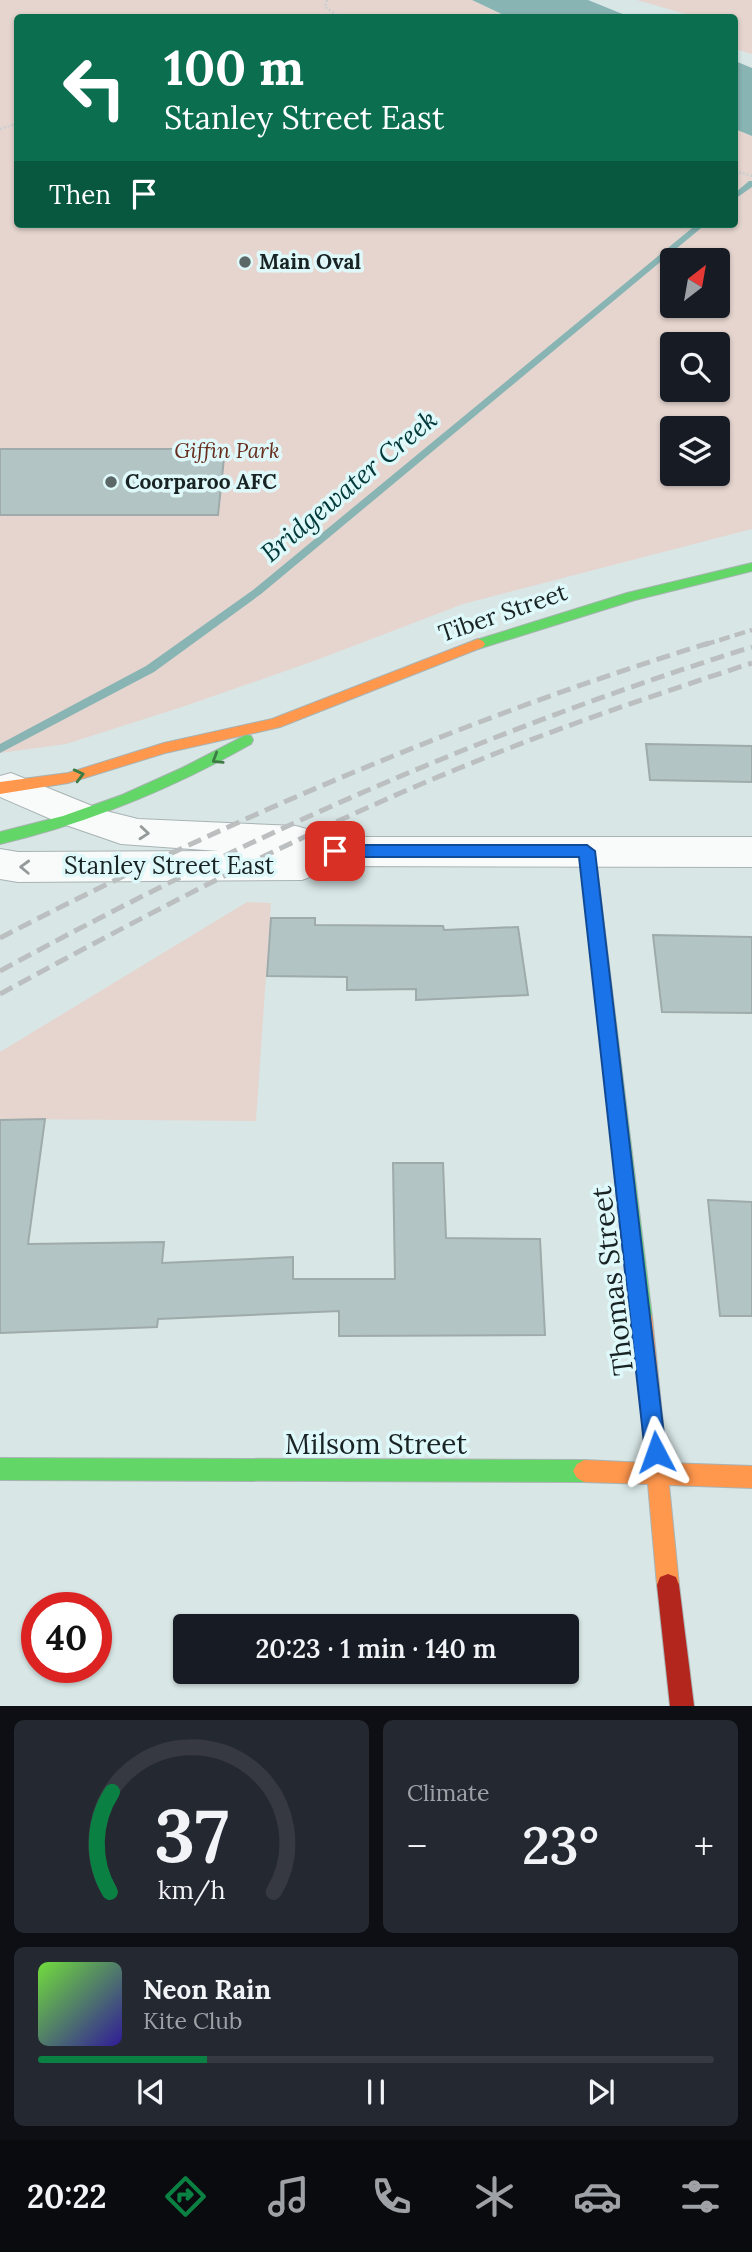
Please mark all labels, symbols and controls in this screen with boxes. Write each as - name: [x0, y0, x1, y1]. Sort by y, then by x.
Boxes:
- text: 100 m: [164, 36, 304, 98]
- icon: left: [49, 42, 140, 133]
- text: Stanley Street East: [164, 97, 444, 138]
- icon: arrive: [125, 175, 163, 213]
- text: Then: [49, 178, 111, 211]
- place label: Main Oval: [259, 248, 361, 275]
- north arrow: [660, 248, 730, 318]
- map controls: [660, 248, 730, 486]
- marker: Main Oval: [237, 254, 253, 270]
- button: search: [660, 332, 730, 402]
- water label: Bridgewater Creek: [254, 402, 444, 569]
- button: layers: [660, 416, 730, 486]
- park label: Giffin Park: [174, 437, 280, 464]
- place label: Coorparoo AFC: [125, 468, 277, 495]
- marker: Coorparoo AFC: [103, 474, 119, 490]
- street label: Tiber Street: [435, 576, 572, 649]
- one-way arrow: [211, 750, 224, 763]
- one-way arrow: [73, 769, 85, 783]
- pin: [305, 821, 365, 881]
- one-way arrow: [139, 825, 150, 840]
- icon: arrive: [316, 832, 354, 870]
- street label: Stanley Street East: [64, 850, 275, 881]
- one-way arrow: [19, 859, 30, 874]
- street label: Thomas Street: [583, 1184, 641, 1378]
- position arrow: [619, 1415, 693, 1489]
- street label: Milsom Street: [285, 1426, 467, 1462]
- speed limit sign: 40: [21, 1592, 112, 1683]
- text: 20:23 · 1 min · 140 m: [255, 1632, 497, 1665]
- text: Climate: [407, 1778, 489, 1807]
- text: 37: [154, 1790, 229, 1883]
- text: 23°: [522, 1812, 599, 1878]
- text: −: [407, 1822, 427, 1870]
- text: +: [694, 1822, 714, 1870]
- text: km/h: [158, 1874, 225, 1906]
- text: Neon Rain: [143, 1973, 271, 2006]
- text: Kite Club: [143, 2006, 242, 2035]
- icon: previous: [132, 2073, 170, 2111]
- icon: pause: [357, 2073, 395, 2111]
- icon: next: [582, 2073, 620, 2111]
- icon: directions: [161, 2172, 210, 2221]
- icon: music: [264, 2172, 313, 2221]
- icon: phone: [367, 2172, 416, 2221]
- icon: climate: [470, 2172, 519, 2221]
- icon: car: [573, 2172, 622, 2221]
- icon: filters: [676, 2172, 725, 2221]
- text: 20:22: [27, 2176, 107, 2217]

